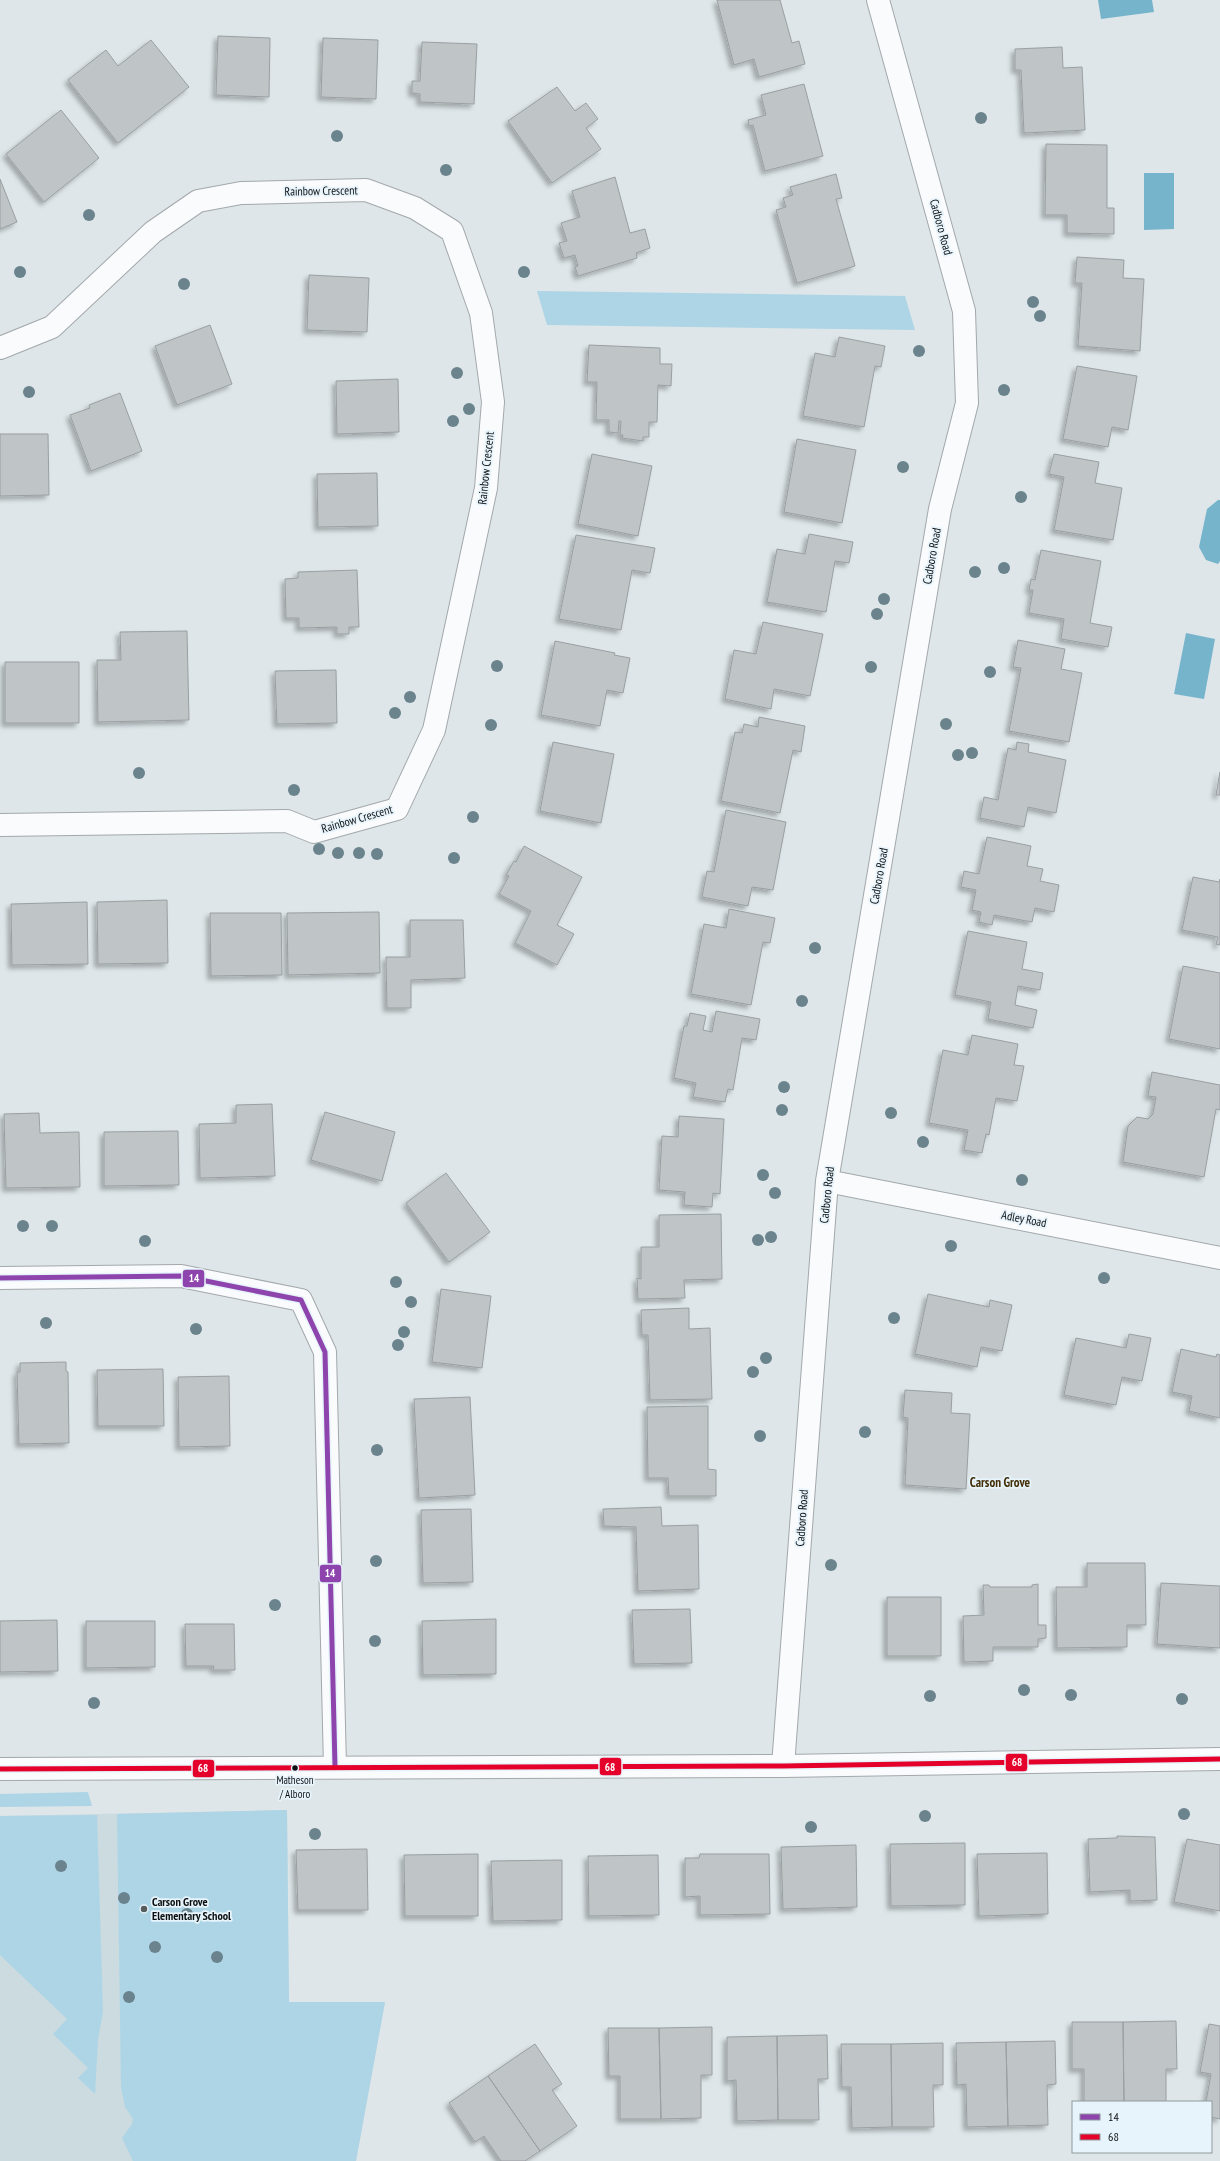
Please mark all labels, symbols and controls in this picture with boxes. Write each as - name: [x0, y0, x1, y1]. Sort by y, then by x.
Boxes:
- street label: Rainbow Crescent: [284, 182, 358, 199]
- street label: Cadboro Road: [927, 197, 956, 256]
- street label: Rainbow Crescent: [474, 430, 497, 505]
- street label: Cadboro Road: [919, 526, 944, 585]
- street label: Rainbow Crescent: [320, 801, 395, 836]
- street label: Cadboro Road: [866, 846, 891, 905]
- street label: Cadboro Road: [816, 1166, 837, 1224]
- street label: Adley Road: [1000, 1207, 1048, 1230]
- line badge: 14: [182, 1269, 205, 1288]
- text: 14: [189, 1271, 200, 1285]
- district label: Carson Grove: [970, 1474, 1031, 1491]
- street label: Cadboro Road: [792, 1489, 811, 1547]
- line badge: 14: [319, 1564, 342, 1583]
- text: 14: [325, 1566, 336, 1580]
- line badge: 68: [1005, 1753, 1028, 1772]
- text: 68: [1012, 1755, 1022, 1769]
- line badge: 68: [599, 1757, 622, 1776]
- line badge: 68: [192, 1759, 215, 1778]
- text: 68: [605, 1760, 615, 1774]
- text: 68: [198, 1761, 208, 1775]
- marker: Matheson / Alboro: [290, 1763, 300, 1773]
- place label: Matheson / Alboro: [276, 1773, 314, 1801]
- place label: Carson Grove Elementary School: [152, 1894, 231, 1923]
- marker: Carson Grove Elementary School: [139, 1904, 149, 1914]
- legend: [1072, 2101, 1212, 2153]
- text: 14: [1108, 2109, 1119, 2124]
- text: 68: [1108, 2129, 1119, 2144]

